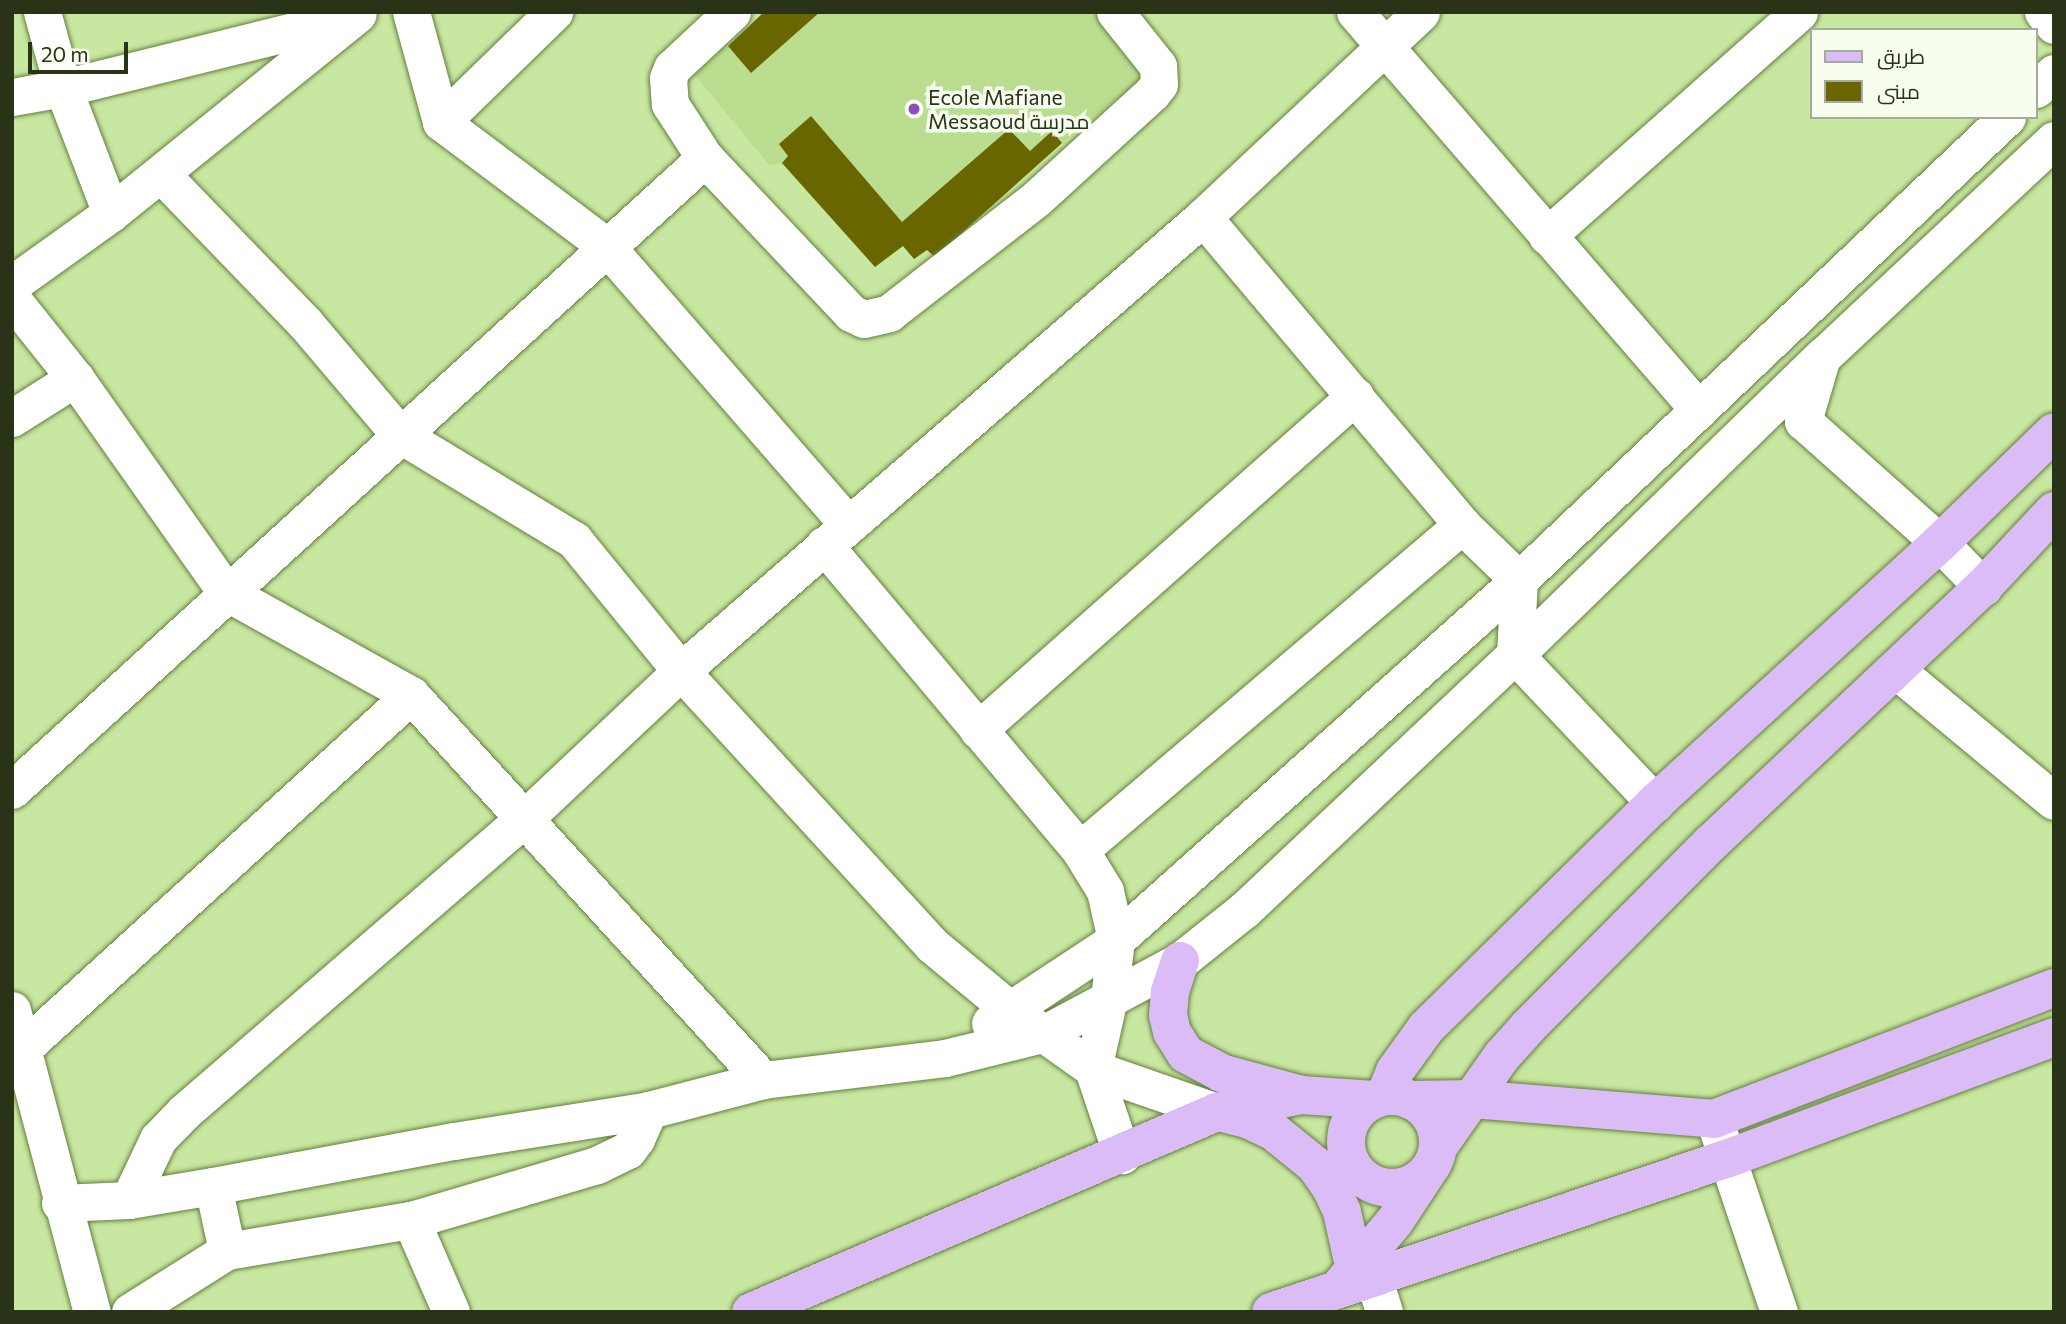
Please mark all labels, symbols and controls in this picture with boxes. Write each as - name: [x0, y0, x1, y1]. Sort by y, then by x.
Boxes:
- scale bar: [32, 28, 131, 72]
- legend: [1811, 28, 2038, 119]
- text: 20 m: [41, 41, 89, 66]
- text: طريق: [1877, 43, 1925, 68]
- text: مبنى: [1877, 78, 1920, 103]
- place label: Ecole Mafiane Messaoud مدرسة: [928, 84, 1089, 134]
- marker: Ecole Mafiane Messaoud مدرسة: [906, 101, 922, 117]

